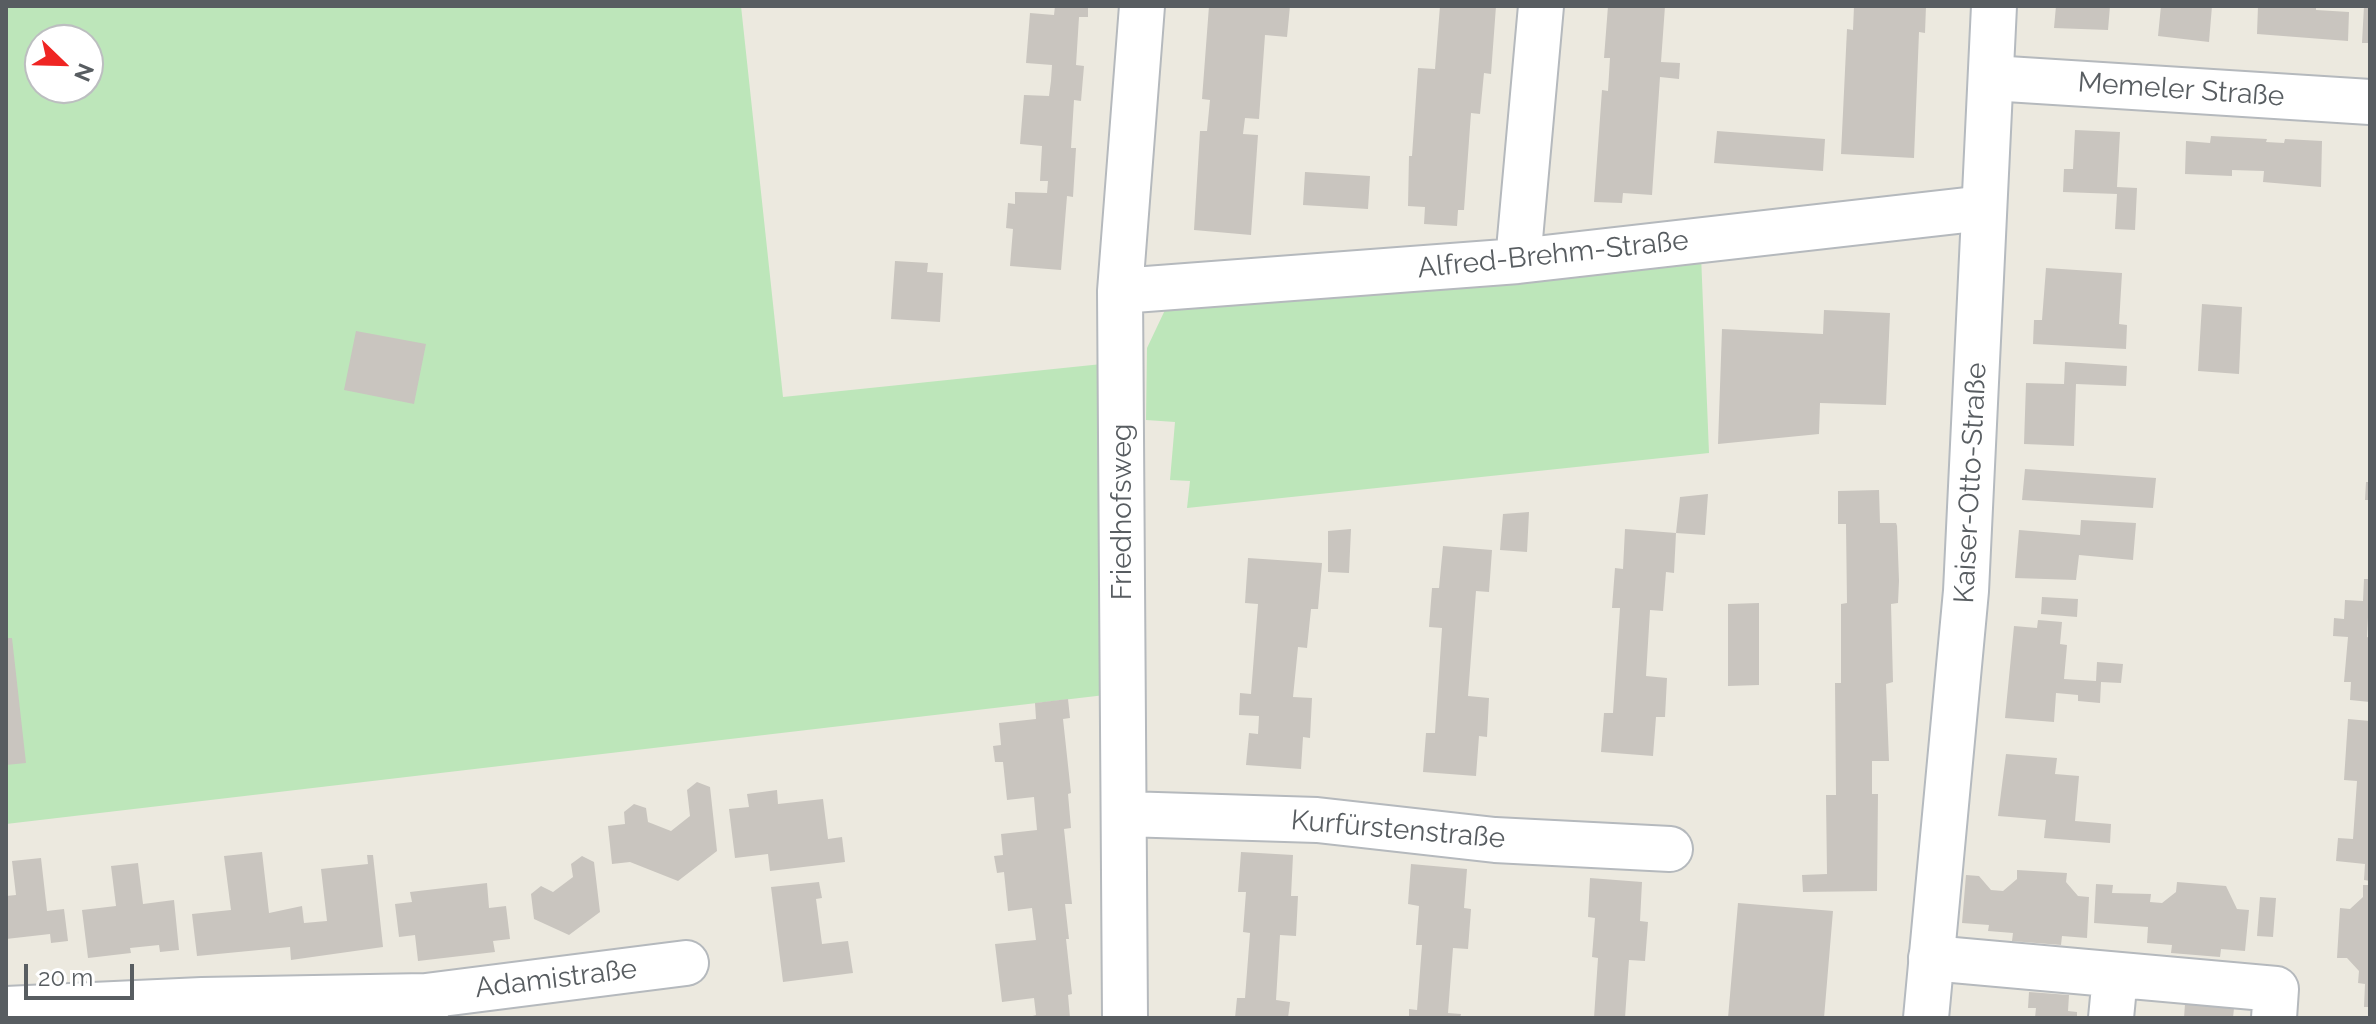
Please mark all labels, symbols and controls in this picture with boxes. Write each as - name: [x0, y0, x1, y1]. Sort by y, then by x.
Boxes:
- north arrow: [24, 24, 104, 104]
- text: N: [69, 60, 100, 85]
- street label: Memeler Straße: [2077, 66, 2285, 114]
- street label: Alfred-Brehm-Straße: [1416, 224, 1690, 286]
- street label: Kaiser-Otto-Straße: [1948, 362, 1994, 604]
- street label: Friedhofsweg: [1106, 424, 1140, 600]
- street label: Kurfürstenstraße: [1290, 804, 1506, 856]
- scale bar: [28, 948, 138, 998]
- street label: Adamistraße: [473, 952, 639, 1006]
- text: 20 m: [38, 963, 93, 992]

